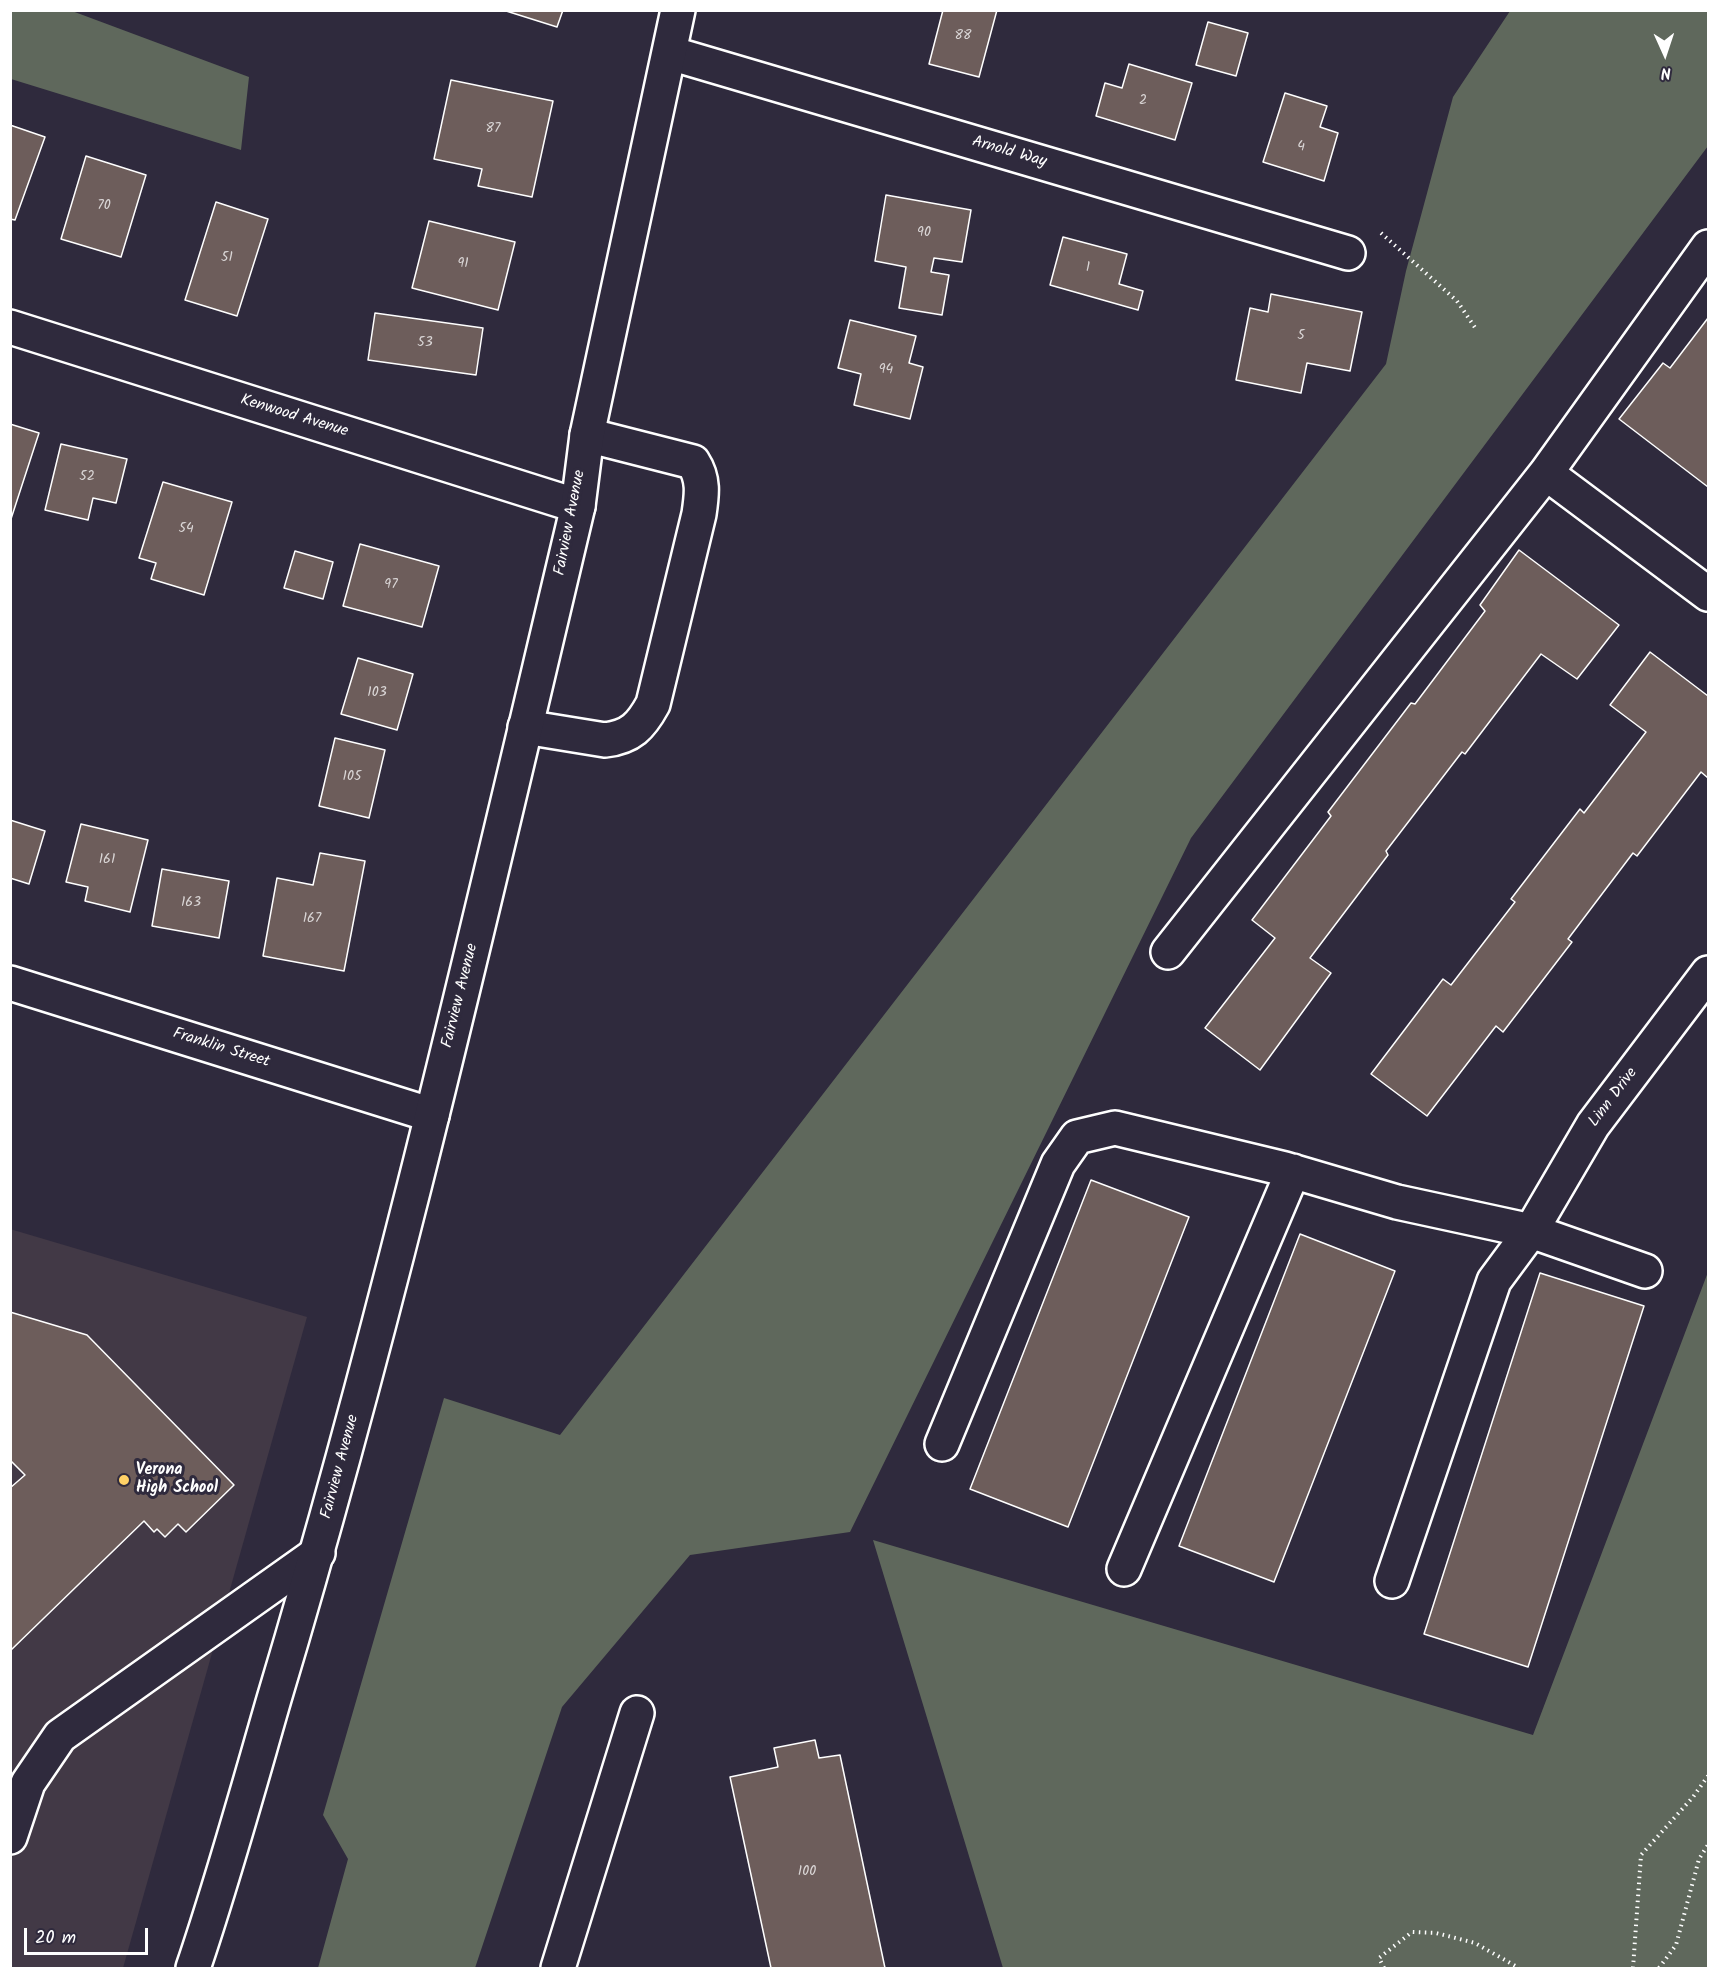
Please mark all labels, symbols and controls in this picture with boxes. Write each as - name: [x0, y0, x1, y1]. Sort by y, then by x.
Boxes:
- north arrow: [1635, 24, 1695, 84]
- house number: 88: [955, 29, 971, 45]
- text: N: [1660, 60, 1672, 85]
- house number: 2: [1139, 94, 1147, 110]
- house number: 87: [486, 122, 500, 138]
- street label: Arnold Way: [970, 133, 1048, 173]
- house number: 4: [1297, 140, 1305, 156]
- house number: 70: [97, 199, 111, 215]
- house number: 90: [917, 226, 931, 242]
- house number: 51: [221, 251, 233, 267]
- house number: 91: [457, 257, 469, 273]
- house number: 1: [1086, 261, 1090, 277]
- house number: 5: [1297, 329, 1305, 345]
- house number: 53: [417, 336, 433, 352]
- house number: 94: [879, 363, 893, 379]
- street label: Kenwood Avenue: [238, 391, 350, 443]
- street label: Fairview Avenue: [551, 469, 591, 577]
- house number: 52: [79, 470, 95, 486]
- house number: 54: [178, 522, 194, 538]
- house number: 97: [384, 578, 398, 594]
- house number: 103: [367, 686, 387, 702]
- house number: 105: [343, 770, 361, 786]
- house number: 161: [99, 853, 115, 869]
- house number: 163: [181, 896, 201, 912]
- house number: 167: [303, 912, 321, 928]
- street label: Fairview Avenue: [439, 942, 483, 1050]
- street label: Franklin Street: [170, 1025, 272, 1073]
- street label: Linn Drive: [1585, 1065, 1643, 1131]
- street label: Fairview Avenue: [318, 1413, 364, 1521]
- place label: Verona High School: [136, 1461, 218, 1499]
- marker: Verona High School: [117, 1473, 131, 1487]
- house number: 100: [798, 1865, 816, 1881]
- scale bar: [27, 1916, 152, 1954]
- text: 20 m: [35, 1924, 76, 1953]

